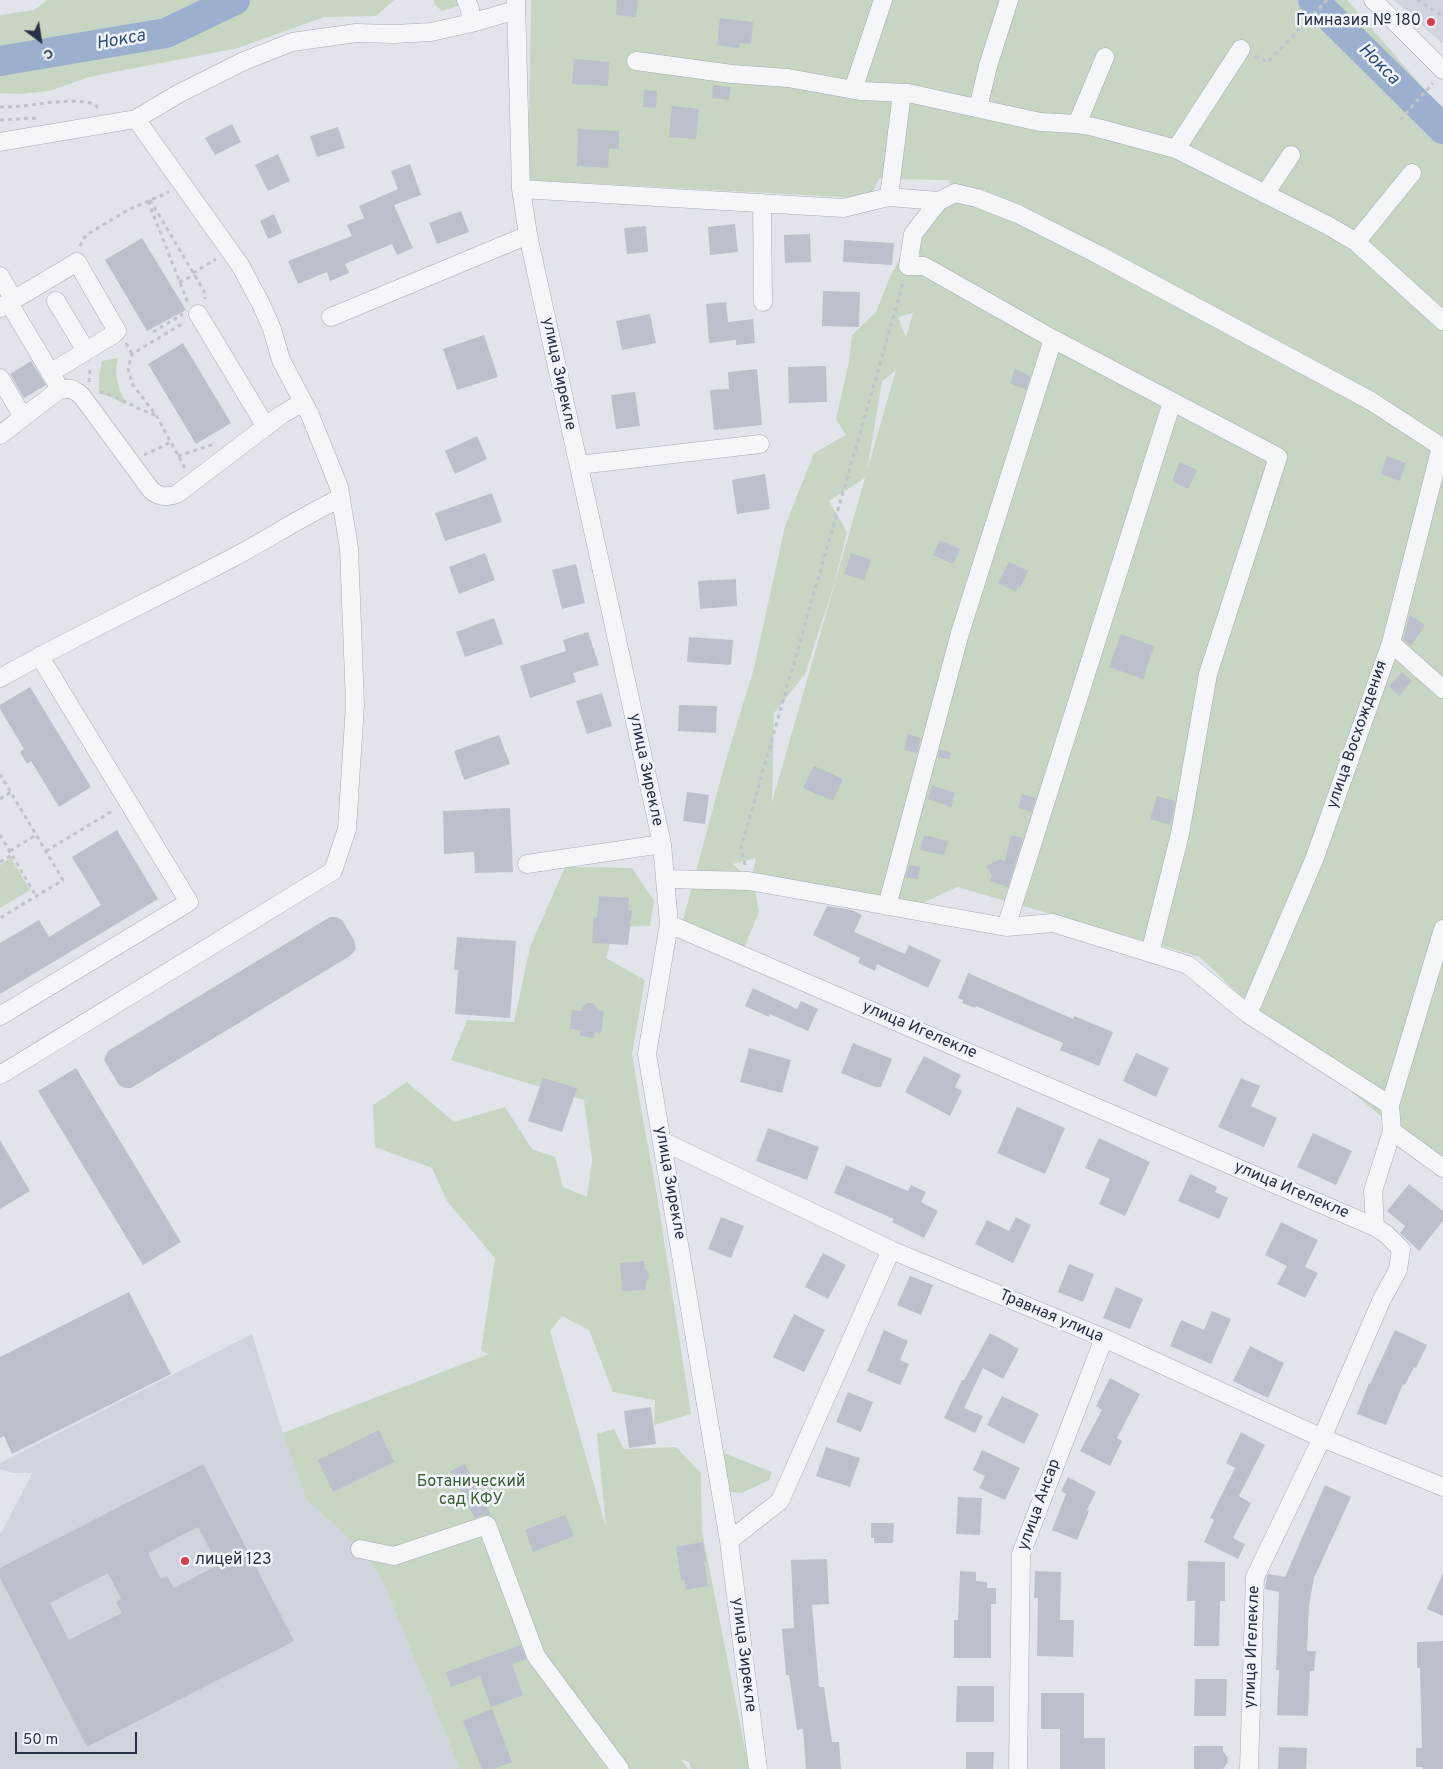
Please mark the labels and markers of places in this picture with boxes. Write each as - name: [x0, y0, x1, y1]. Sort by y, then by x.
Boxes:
- place label: Гимназия № 180: [1296, 12, 1421, 32]
- marker: Гимназия № 180: [1425, 16, 1437, 28]
- place label: лицей 123: [195, 1551, 272, 1571]
- marker: лицей 123: [179, 1555, 191, 1567]

